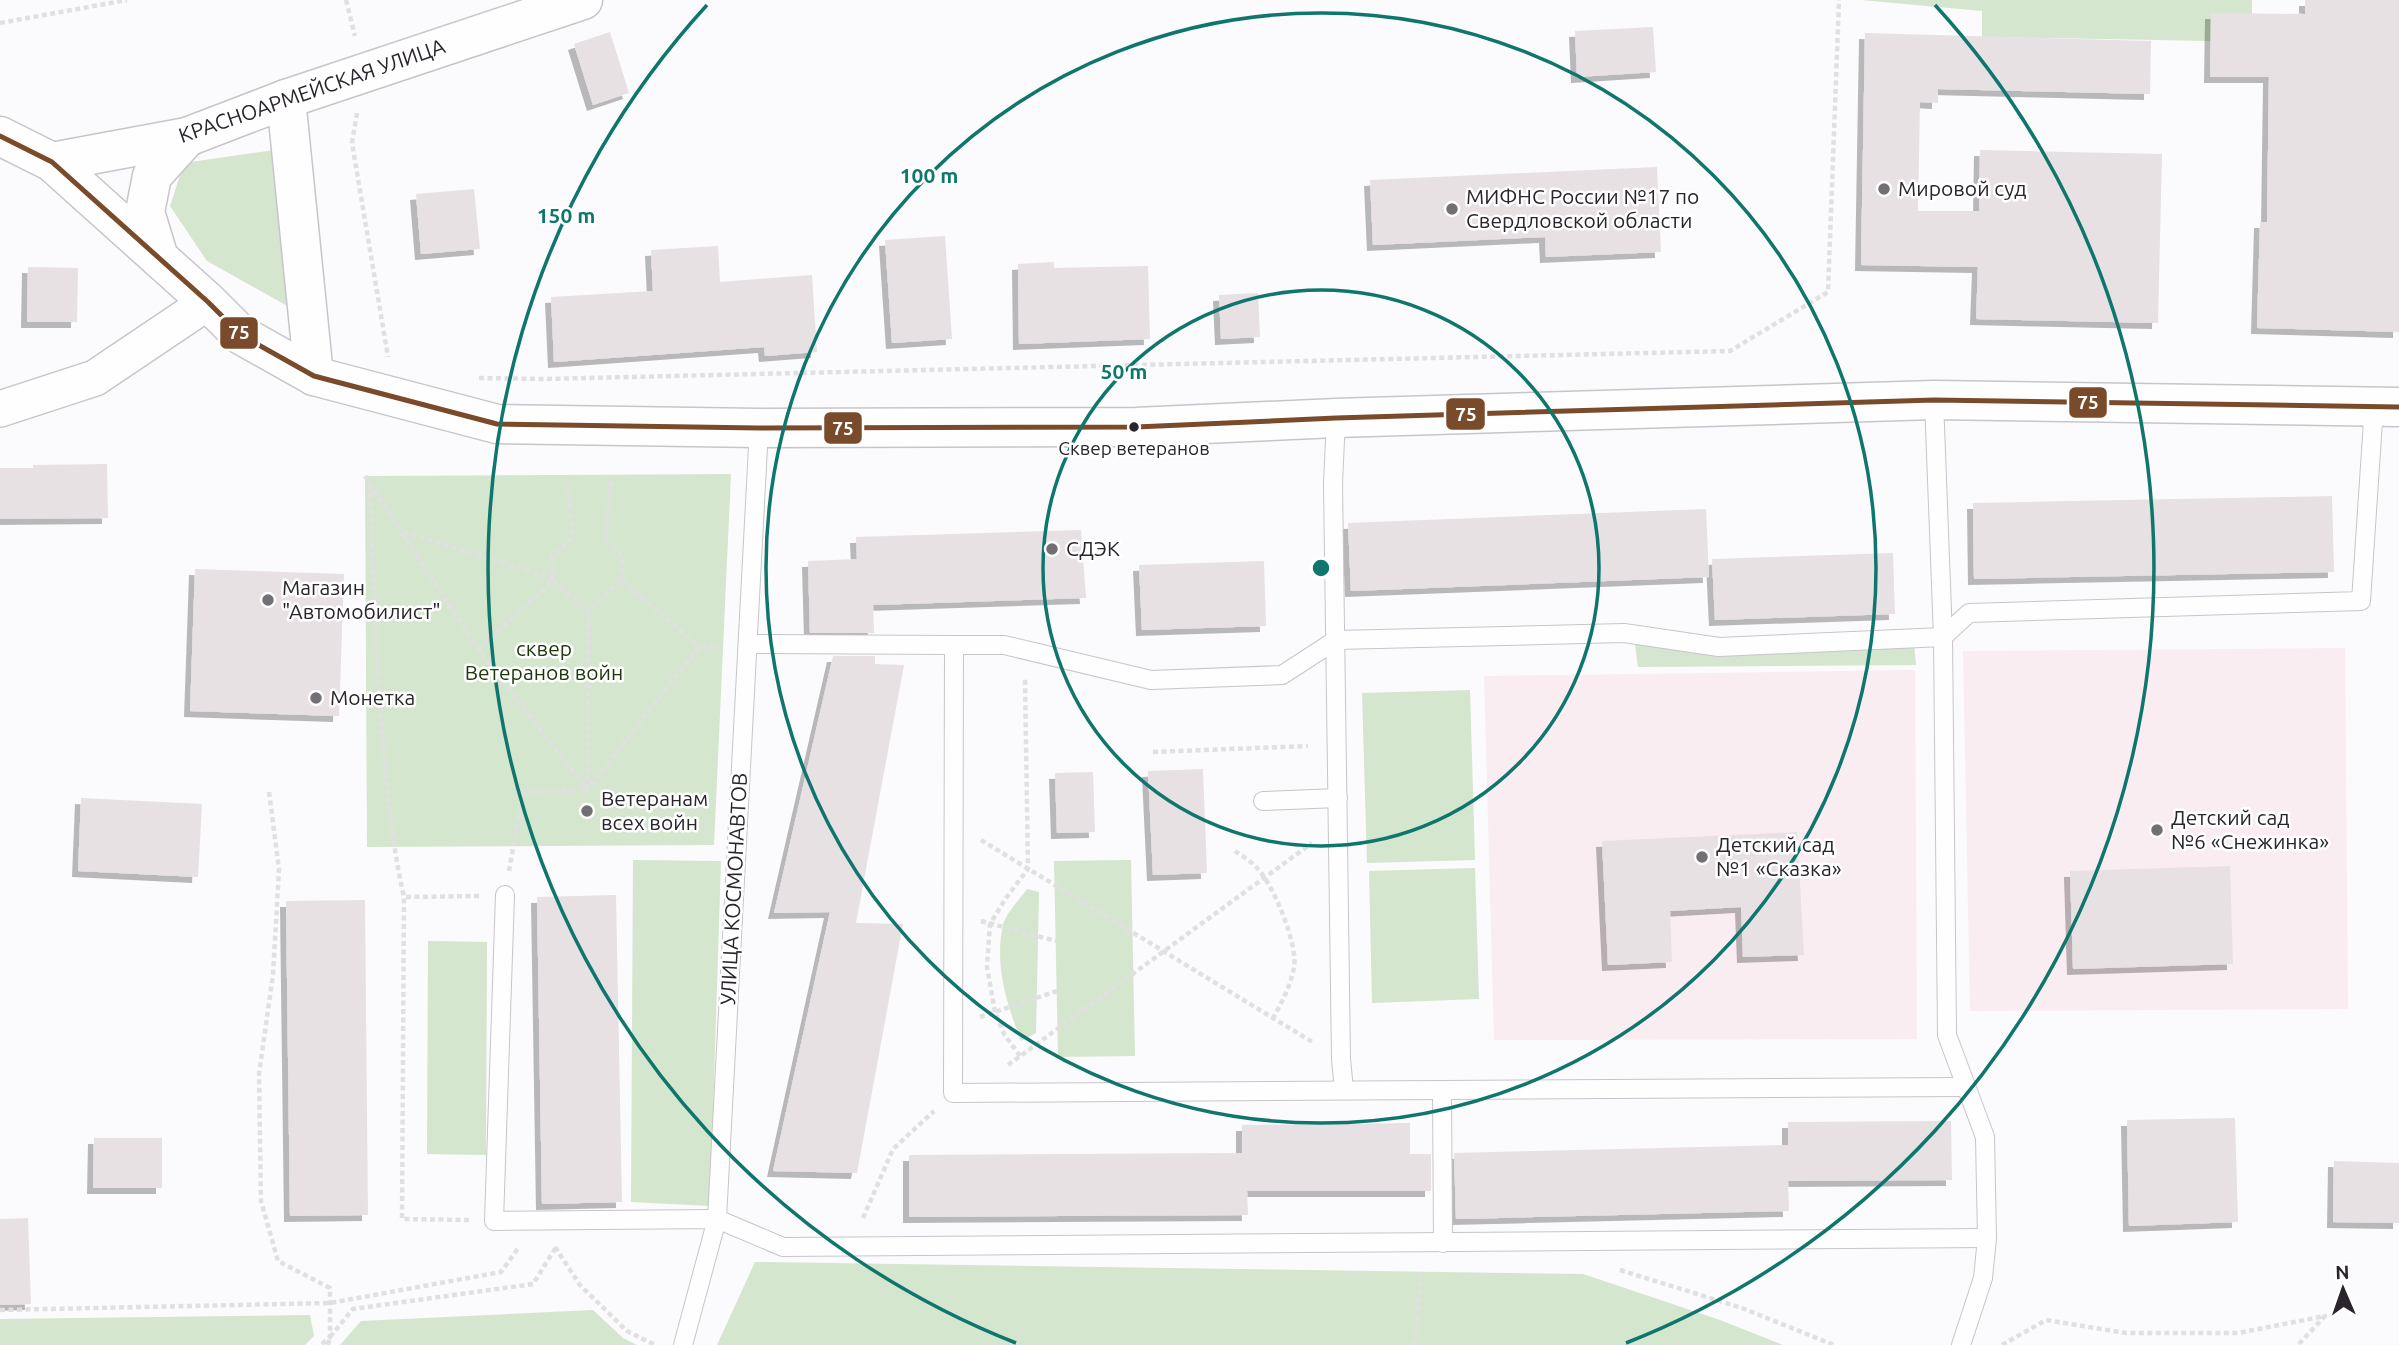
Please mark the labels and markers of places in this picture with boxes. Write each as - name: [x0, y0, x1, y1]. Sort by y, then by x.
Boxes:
- place label: Мировой суд: [1898, 176, 2026, 200]
- marker: Мировой суд: [1876, 181, 1892, 197]
- place label: МИФНС России №17 по Свердловской области: [1466, 184, 1699, 232]
- marker: МИФНС России №17 по Свердловской области: [1444, 201, 1460, 217]
- marker: Сквер ветеранов: [1127, 420, 1141, 434]
- place label: Сквер ветеранов: [1058, 437, 1210, 459]
- place label: СДЭК: [1066, 536, 1120, 560]
- marker: СДЭК: [1044, 541, 1060, 557]
- centre of rings: [1309, 556, 1333, 580]
- place label: Магазин "Автомобилист": [282, 575, 441, 623]
- marker: Магазин "Автомобилист": [260, 592, 276, 608]
- place label: Монетка: [330, 685, 415, 709]
- marker: Монетка: [308, 690, 324, 706]
- place label: Ветеранам всех войн: [601, 786, 708, 834]
- marker: Ветеранам всех войн: [579, 803, 595, 819]
- place label: Детский сад №6 «Снежинка»: [2171, 805, 2329, 853]
- marker: Детский сад №6 «Снежинка»: [2149, 822, 2165, 838]
- place label: Детский сад №1 «Сказка»: [1716, 832, 1842, 880]
- marker: Детский сад №1 «Сказка»: [1694, 849, 1710, 865]

